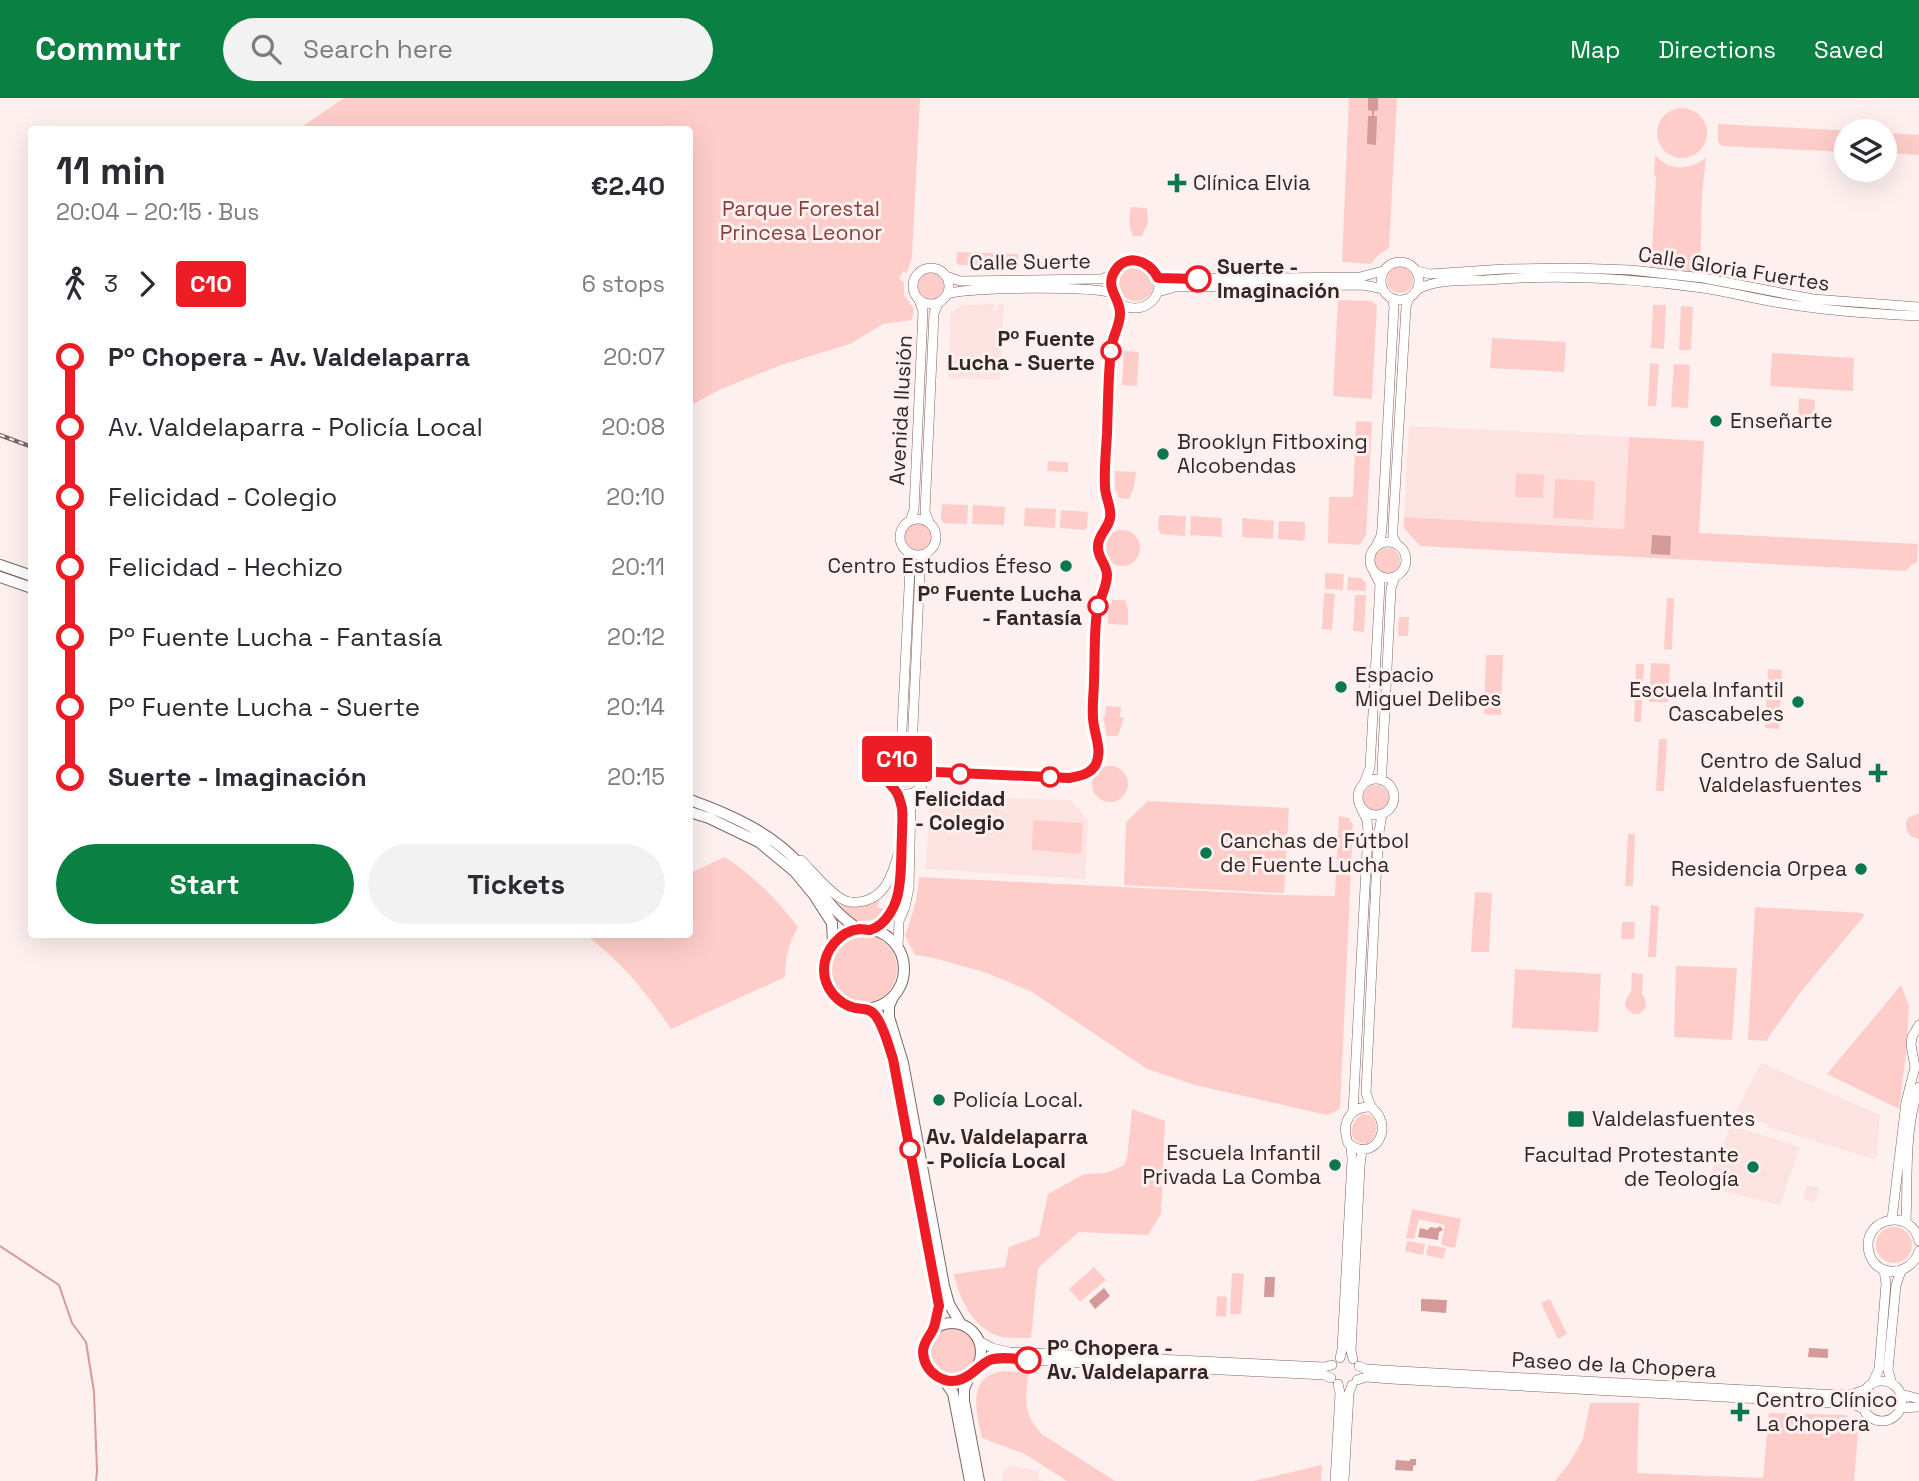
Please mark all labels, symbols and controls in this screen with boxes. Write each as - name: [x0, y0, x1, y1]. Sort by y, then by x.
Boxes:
- search box: [223, 18, 713, 81]
- text: Commutr: [35, 28, 181, 70]
- icon: search: [247, 30, 285, 68]
- text: Search here: [303, 32, 453, 66]
- text: Map: [1570, 34, 1620, 65]
- text: Directions: [1658, 34, 1776, 65]
- text: Saved: [1814, 34, 1884, 65]
- map controls: [1834, 119, 1897, 182]
- button: layers: [1834, 119, 1897, 182]
- text: 11 min: [56, 147, 166, 195]
- text: €2.40: [591, 169, 665, 203]
- place label: Clínica Elvia: [1193, 169, 1310, 196]
- marker: Clínica Elvia: [1167, 173, 1187, 193]
- park label: Parque Forestal Princesa Leonor: [720, 195, 882, 246]
- text: 20:04 – 20:15 · Bus: [56, 197, 259, 227]
- street label: Calle Gloria Fuertes: [1636, 240, 1832, 297]
- street label: Calle Suerte: [969, 247, 1091, 276]
- place label: Suerte - Imaginación: [1217, 253, 1340, 304]
- icon: walk: [56, 265, 94, 303]
- icon: forward: [128, 265, 166, 303]
- marker: Suerte - Imaginación: [1185, 266, 1211, 292]
- text: C10: [190, 268, 232, 299]
- text: 3: [104, 269, 118, 299]
- text: 6 stops: [582, 269, 665, 299]
- place label: Pº Fuente Lucha - Suerte: [947, 325, 1095, 376]
- street label: Avenida Ilusión: [883, 334, 918, 486]
- text: Pº Chopera - Av. Valdelaparra: [108, 340, 470, 374]
- marker: Pº Fuente Lucha - Suerte: [1101, 341, 1121, 361]
- text: 20:07: [603, 342, 665, 372]
- place label: Enseñarte: [1730, 407, 1833, 434]
- text: Av. Valdelaparra - Policía Local: [108, 410, 483, 444]
- text: 20:08: [601, 412, 665, 442]
- marker: Enseñarte: [1708, 413, 1724, 429]
- place label: Brooklyn Fitboxing Alcobendas: [1177, 428, 1368, 479]
- marker: Brooklyn Fitboxing Alcobendas: [1155, 446, 1171, 462]
- text: Felicidad - Colegio: [108, 480, 337, 514]
- text: 20:10: [606, 482, 665, 512]
- text: Felicidad - Hechizo: [108, 550, 343, 584]
- text: 20:11: [611, 552, 665, 582]
- place label: Centro Estudios Éfeso: [828, 552, 1052, 579]
- marker: Centro Estudios Éfeso: [1058, 558, 1074, 574]
- place label: Pº Fuente Lucha - Fantasía: [918, 580, 1082, 631]
- marker: Pº Fuente Lucha - Fantasía: [1088, 596, 1108, 616]
- text: Pº Fuente Lucha - Fantasía: [108, 620, 442, 654]
- text: 20:12: [607, 622, 665, 652]
- place label: Espacio Miguel Delibes: [1355, 661, 1501, 712]
- place label: Escuela Infantil Cascabeles: [1629, 676, 1784, 727]
- marker: Espacio Miguel Delibes: [1333, 679, 1349, 695]
- text: Pº Fuente Lucha - Suerte: [108, 690, 420, 724]
- text: 20:14: [607, 692, 665, 722]
- marker: Escuela Infantil Cascabeles: [1790, 694, 1806, 710]
- line badge: C10: [857, 736, 937, 782]
- text: C10: [876, 743, 918, 774]
- place label: Centro de Salud Valdelasfuentes: [1699, 747, 1862, 798]
- text: Suerte - Imaginación: [108, 760, 367, 794]
- text: 20:15: [607, 762, 665, 792]
- marker: Centro de Salud Valdelasfuentes: [1868, 763, 1888, 783]
- marker: Felicidad - Colegio: [950, 764, 970, 784]
- unlabelled marker: [1040, 767, 1060, 787]
- place label: Felicidad - Colegio: [914, 785, 1006, 836]
- place label: Canchas de Fútbol de Fuente Lucha: [1220, 827, 1409, 878]
- button: Start: [56, 844, 354, 924]
- button: Tickets: [368, 844, 665, 924]
- marker: Canchas de Fútbol de Fuente Lucha: [1198, 845, 1214, 861]
- place label: Residencia Orpea: [1671, 855, 1847, 882]
- marker: Residencia Orpea: [1853, 861, 1869, 877]
- place label: Policía Local.: [953, 1086, 1083, 1113]
- marker: Policía Local.: [931, 1092, 947, 1108]
- place label: Valdelasfuentes: [1592, 1105, 1755, 1132]
- marker: Valdelasfuentes: [1566, 1109, 1586, 1129]
- place label: Av. Valdelaparra - Policía Local: [926, 1123, 1088, 1174]
- marker: Av. Valdelaparra - Policía Local: [900, 1139, 920, 1159]
- place label: Escuela Infantil Privada La Comba: [1142, 1139, 1321, 1190]
- place label: Facultad Protestante de Teología: [1524, 1141, 1739, 1192]
- marker: Escuela Infantil Privada La Comba: [1327, 1157, 1343, 1173]
- marker: Facultad Protestante de Teología: [1745, 1159, 1761, 1175]
- place label: Pº Chopera - Av. Valdelaparra: [1047, 1334, 1209, 1385]
- street label: Paseo de la Chopera: [1511, 1346, 1717, 1383]
- marker: Pº Chopera - Av. Valdelaparra: [1015, 1347, 1041, 1373]
- place label: Centro Clínico La Chopera: [1756, 1386, 1897, 1437]
- marker: Centro Clínico La Chopera: [1730, 1402, 1750, 1422]

